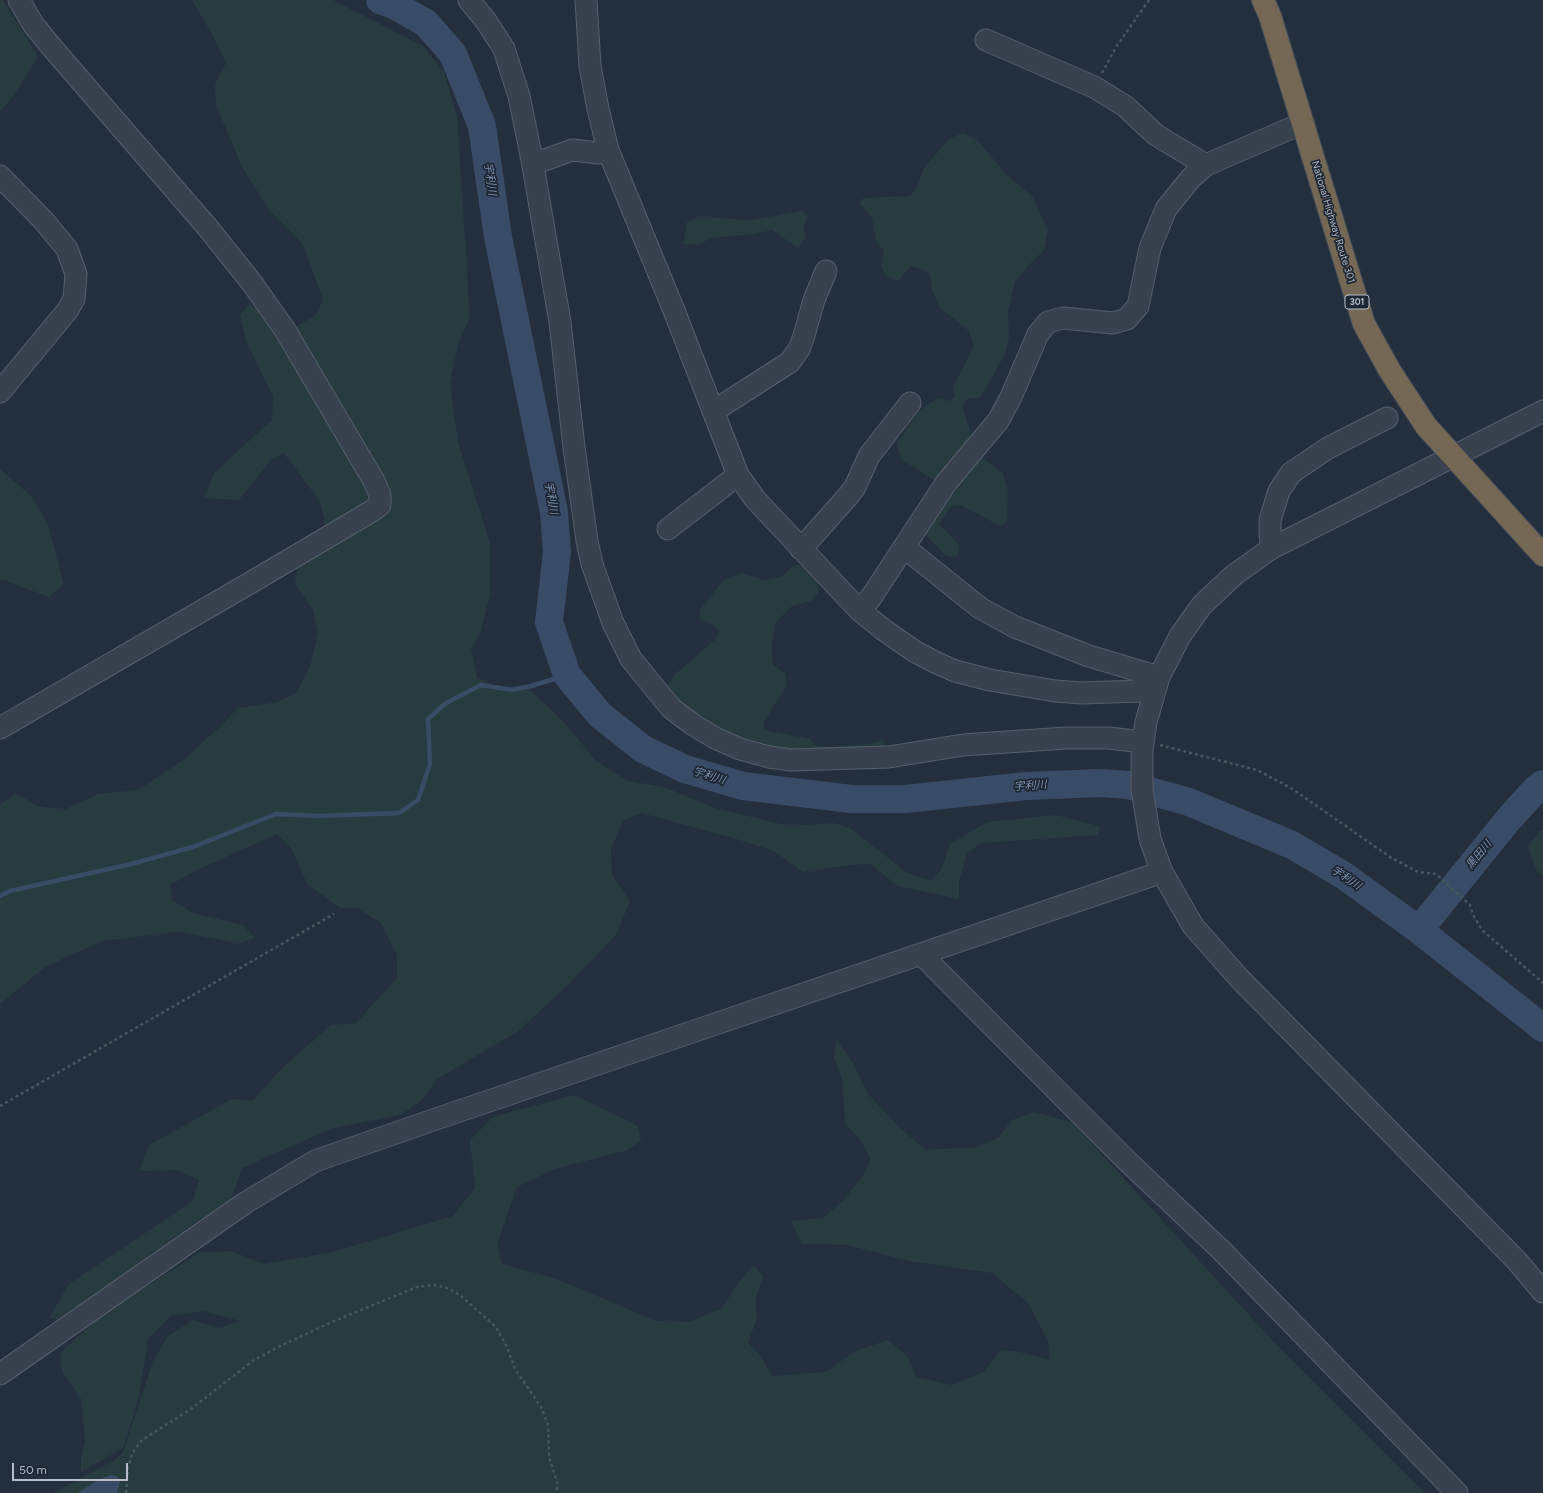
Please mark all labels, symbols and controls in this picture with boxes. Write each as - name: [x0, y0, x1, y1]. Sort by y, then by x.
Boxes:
- street label: National Highway Route 301: [1309, 159, 1357, 285]
- water label: 宇利川: [481, 162, 499, 196]
- road number: 301: [1345, 295, 1369, 309]
- water label: 宇利川: [542, 481, 560, 515]
- water label: 宇利川: [691, 765, 727, 787]
- water label: 宇利川: [1013, 778, 1047, 794]
- water label: 黒田川: [1463, 838, 1495, 872]
- water label: 宇利川: [1329, 863, 1363, 893]
- scale bar: [14, 1455, 130, 1481]
- text: 50 m: [19, 1463, 47, 1477]

